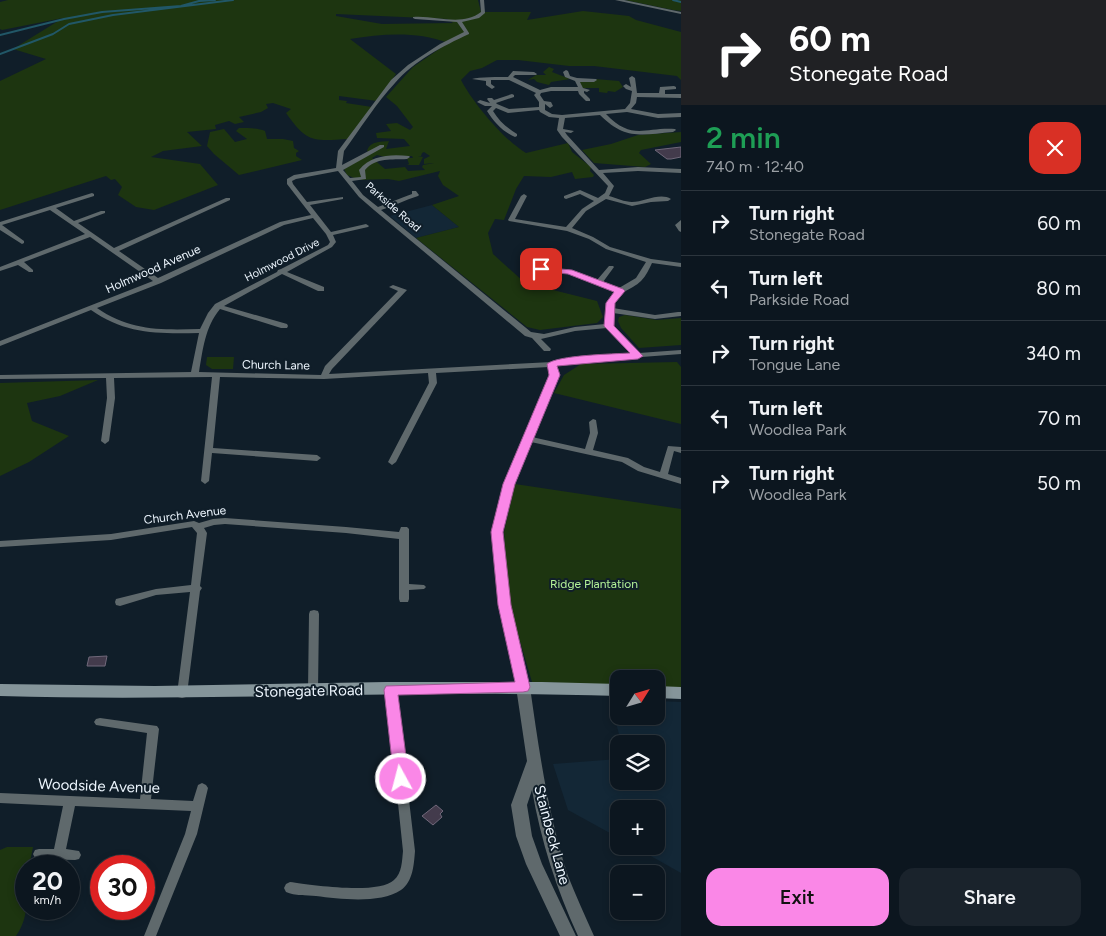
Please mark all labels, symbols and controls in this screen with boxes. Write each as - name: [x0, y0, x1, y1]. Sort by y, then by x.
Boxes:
- text: 60 m: [789, 18, 871, 60]
- icon: right: [706, 20, 771, 85]
- text: Stonegate Road: [789, 60, 948, 87]
- text: 2 min: [706, 119, 781, 156]
- button: close: [1029, 122, 1081, 174]
- text: 740 m · 12:40: [706, 157, 804, 176]
- street label: Parkside Road: [363, 179, 423, 235]
- text: Turn right: [749, 202, 835, 225]
- icon: right: [706, 209, 734, 237]
- text: 60 m: [1037, 212, 1081, 235]
- text: Stonegate Road: [749, 225, 865, 244]
- street label: Holmwood Drive: [242, 236, 322, 284]
- street label: Holmwood Avenue: [103, 242, 203, 296]
- pin: [520, 248, 562, 290]
- icon: arrive: [527, 255, 555, 283]
- text: Turn left: [749, 267, 823, 290]
- icon: left: [706, 274, 734, 302]
- text: 80 m: [1036, 277, 1081, 300]
- text: Parkside Road: [749, 290, 850, 309]
- text: Turn right: [749, 332, 835, 355]
- icon: right: [706, 339, 734, 367]
- text: 340 m: [1026, 342, 1081, 365]
- text: Tongue Lane: [749, 355, 840, 374]
- street label: Church Lane: [242, 357, 310, 373]
- text: Turn left: [749, 397, 823, 420]
- icon: left: [706, 404, 734, 432]
- text: 70 m: [1038, 407, 1081, 430]
- text: Woodlea Park: [749, 420, 846, 439]
- text: Turn right: [749, 462, 835, 485]
- icon: right: [706, 469, 734, 497]
- text: 50 m: [1037, 472, 1081, 495]
- text: Woodlea Park: [749, 485, 846, 504]
- street label: Church Avenue: [143, 503, 227, 527]
- park label: Ridge Plantation: [550, 577, 638, 591]
- north arrow: [610, 670, 665, 725]
- map controls: [610, 670, 665, 920]
- street label: Stonegate Road: [255, 681, 363, 701]
- button: layers: [610, 735, 665, 790]
- position arrow: [374, 752, 426, 804]
- street label: Woodside Avenue: [38, 775, 160, 797]
- street label: Stainbeck Lane: [530, 783, 574, 887]
- button: +: [610, 800, 665, 855]
- speed limit sign: 30: [90, 855, 155, 920]
- button: −: [610, 865, 665, 920]
- text: 20: [32, 866, 63, 896]
- button: Exit: [706, 868, 889, 926]
- button: Share: [899, 868, 1081, 926]
- text: km/h: [34, 893, 61, 907]

